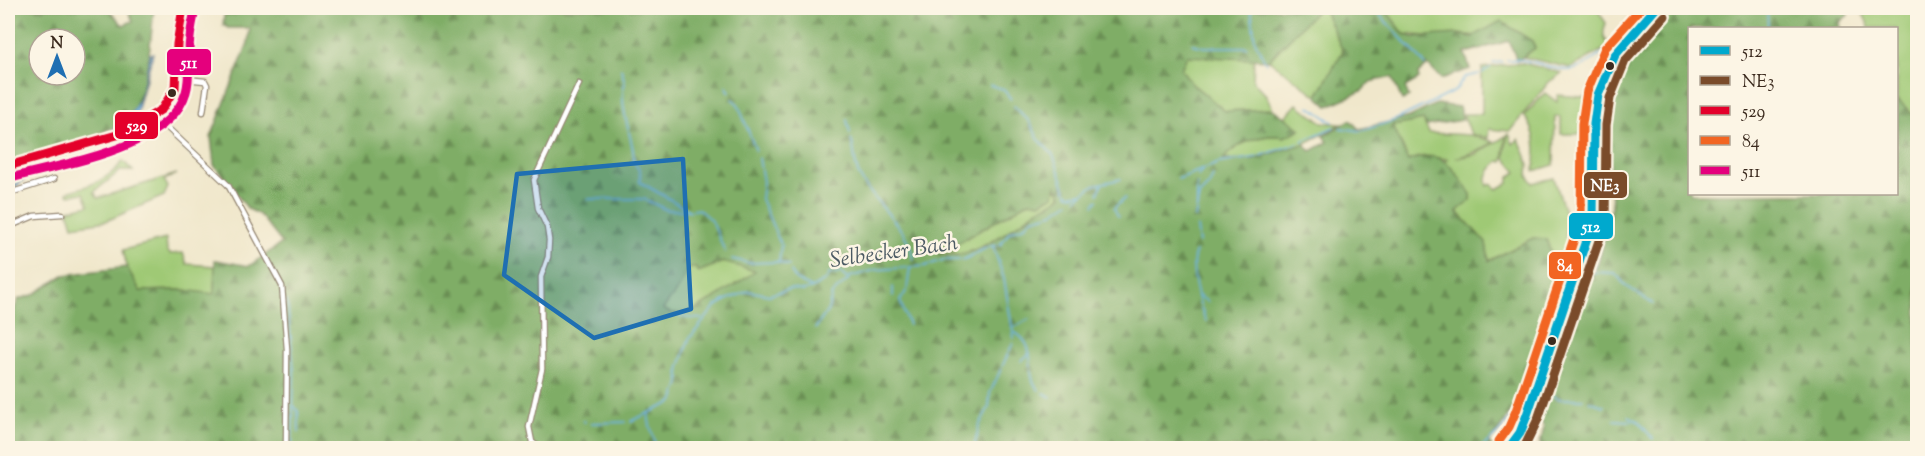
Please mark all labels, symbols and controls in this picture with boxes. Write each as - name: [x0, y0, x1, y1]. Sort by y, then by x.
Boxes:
- north arrow: [27, 27, 87, 87]
- legend: [1688, 27, 1898, 195]
- text: N: [51, 33, 64, 56]
- text: 512: [1741, 40, 1763, 66]
- line badge: 511: [166, 48, 212, 76]
- text: 511: [179, 53, 198, 76]
- unlabelled marker: [1604, 60, 1616, 72]
- text: NE3: [1742, 70, 1775, 96]
- unlabelled marker: [166, 87, 178, 99]
- text: 529: [1741, 100, 1766, 126]
- line badge: 529: [114, 111, 159, 140]
- text: 529: [125, 116, 148, 139]
- text: 84: [1742, 130, 1760, 156]
- text: 511: [1741, 160, 1760, 186]
- line badge: NE3: [1583, 171, 1628, 199]
- text: NE3: [1591, 176, 1620, 199]
- line badge: 512: [1568, 212, 1614, 240]
- text: 512: [1580, 217, 1601, 240]
- water label: Selbecker Bach: [828, 228, 960, 278]
- line badge: 84: [1548, 251, 1582, 280]
- text: 84: [1557, 256, 1573, 279]
- unlabelled marker: [1546, 335, 1558, 347]

